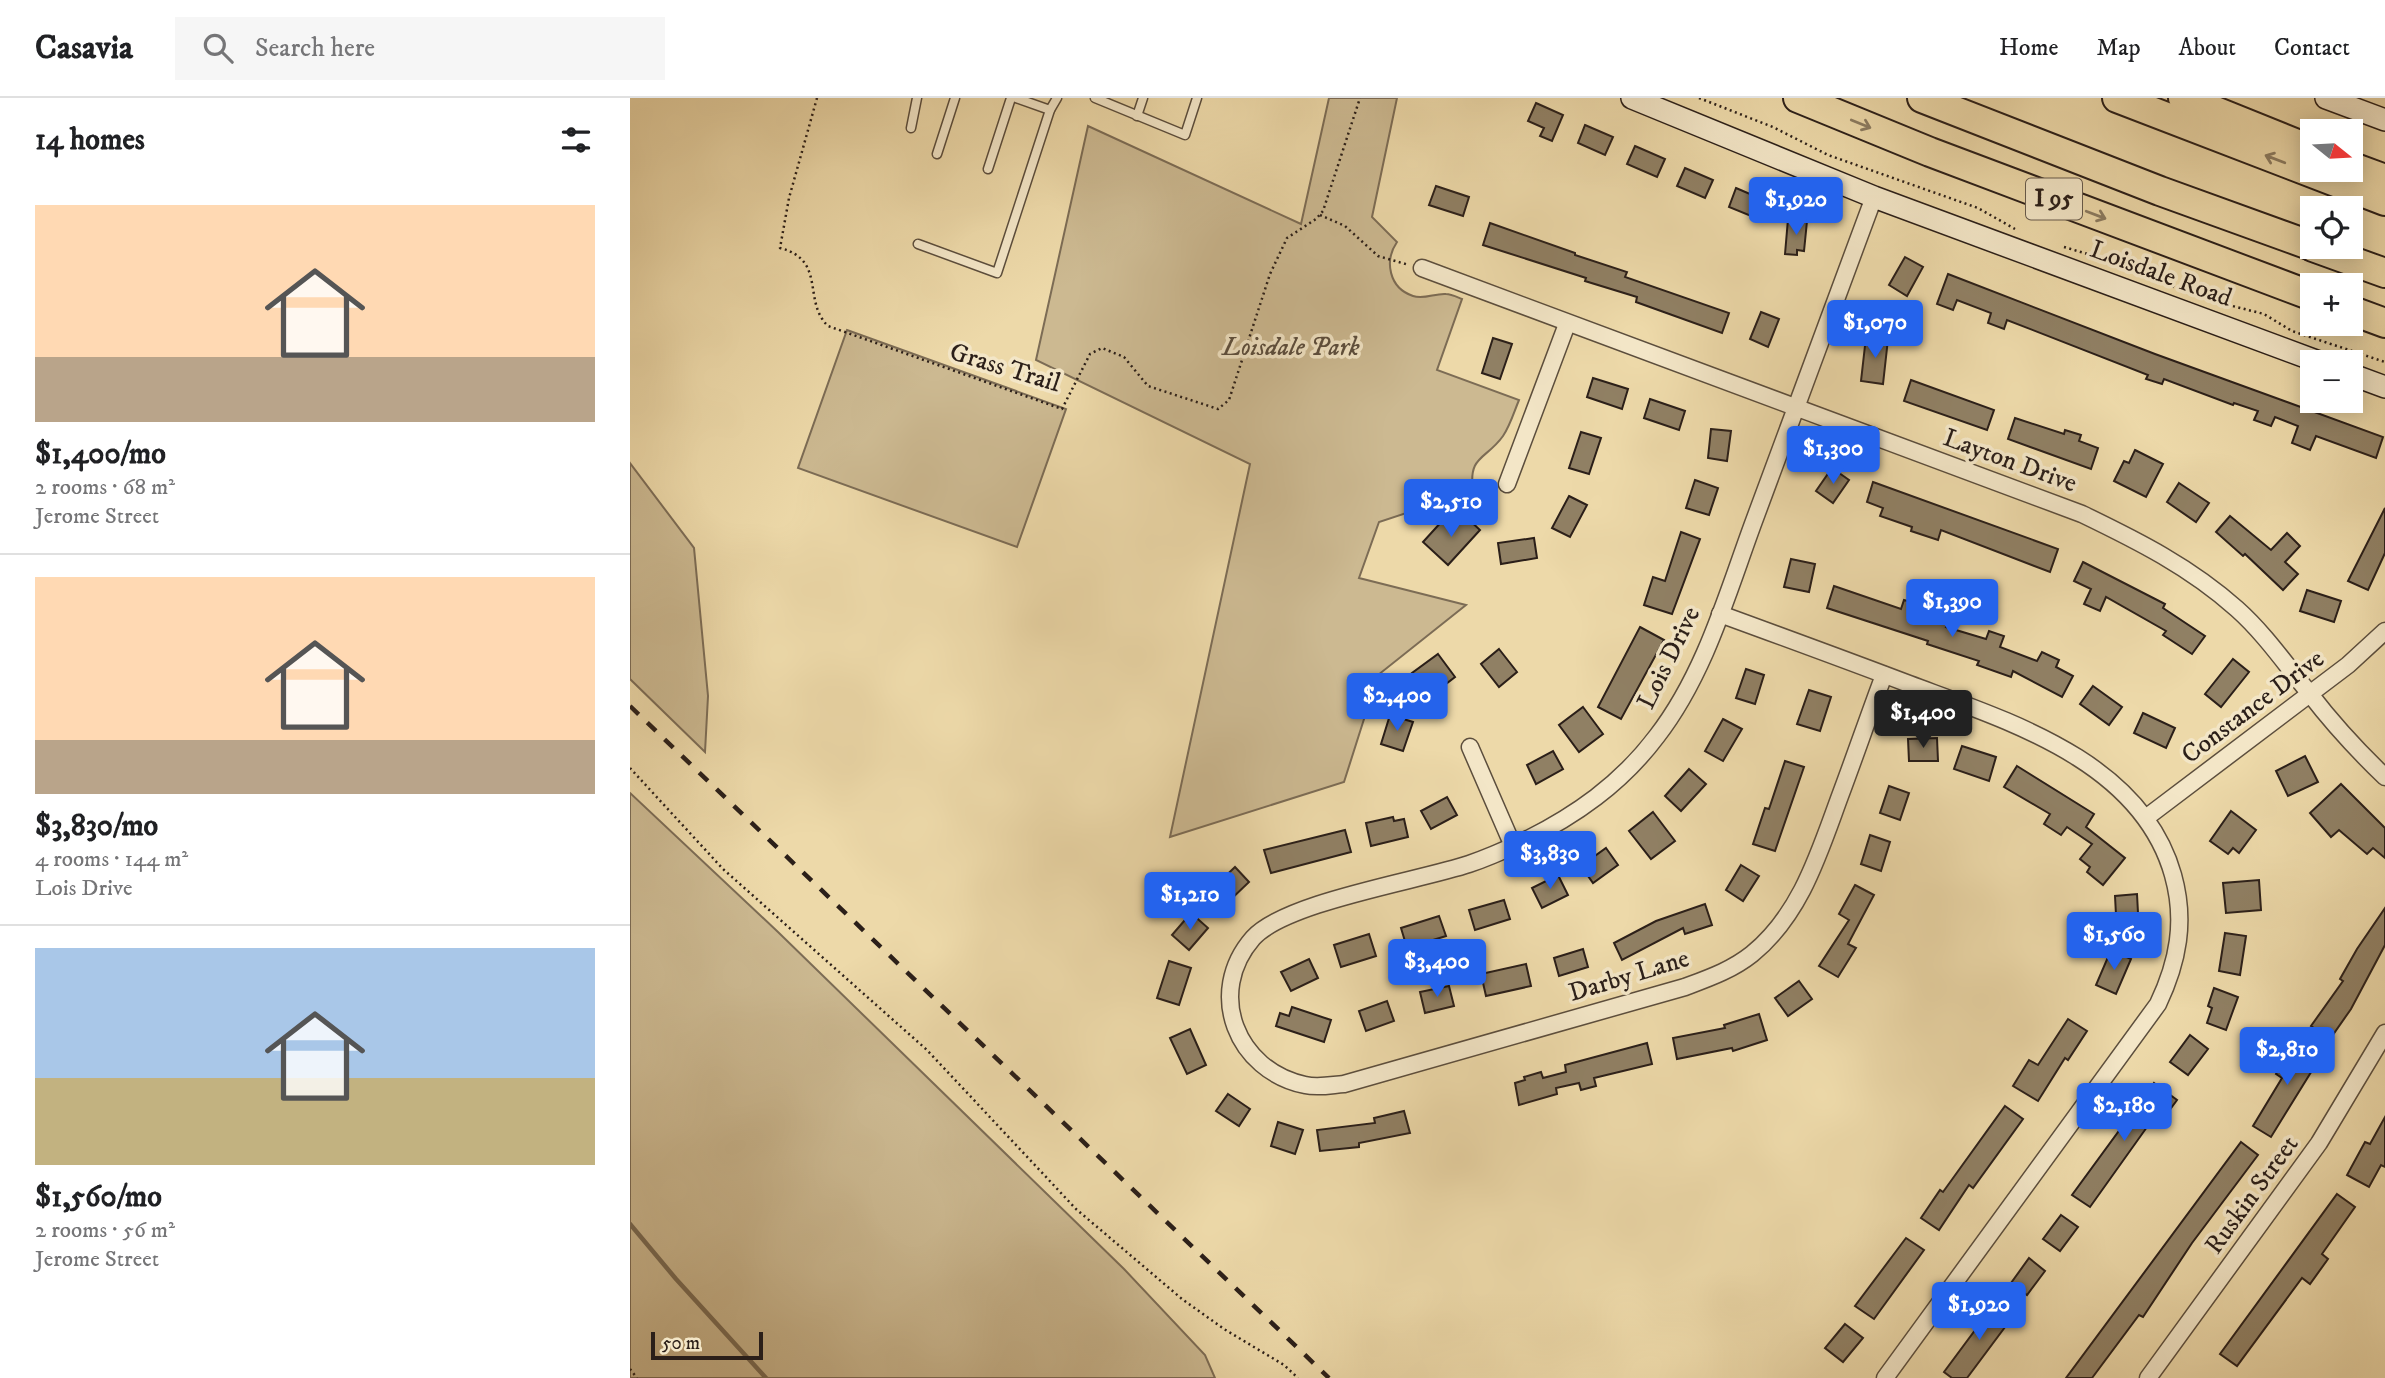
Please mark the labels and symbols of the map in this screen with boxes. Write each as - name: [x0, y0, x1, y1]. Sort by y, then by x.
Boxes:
- one-way arrow: [1850, 118, 1872, 131]
- north arrow: [2300, 119, 2362, 182]
- one-way arrow: [2265, 152, 2287, 165]
- pin: $1,920: [1739, 178, 1853, 237]
- road number: I 95: [2026, 178, 2082, 220]
- one-way arrow: [2085, 210, 2106, 223]
- street label: Loisdale Road: [2085, 233, 2237, 315]
- pin: $1,070: [1818, 300, 1932, 360]
- park label: Loisdale Park: [1220, 331, 1360, 364]
- street label: Grass Trail: [946, 336, 1065, 401]
- street label: Layton Drive: [1939, 422, 2081, 500]
- pin: $1,300: [1776, 426, 1890, 486]
- pin: $2,510: [1394, 480, 1508, 539]
- pin: $1,390: [1895, 580, 2009, 639]
- street label: Lois Drive: [1630, 601, 1708, 715]
- street label: Constance Drive: [2175, 643, 2331, 771]
- pin: $2,400: [1340, 674, 1454, 733]
- pin: $1,400: [1866, 690, 1980, 750]
- pin: $3,830: [1493, 832, 1607, 891]
- pin: $1,210: [1133, 872, 1247, 932]
- pin: $1,560: [2057, 912, 2171, 972]
- pin: $3,400: [1380, 940, 1494, 999]
- street label: Darby Lane: [1565, 942, 1693, 1010]
- pin: $2,810: [2230, 1028, 2344, 1087]
- pin: $2,180: [2067, 1084, 2181, 1143]
- street label: Ruskin Street: [2198, 1129, 2306, 1261]
- pin: $1,920: [1922, 1282, 2036, 1342]
- scale bar: [651, 1329, 763, 1361]

